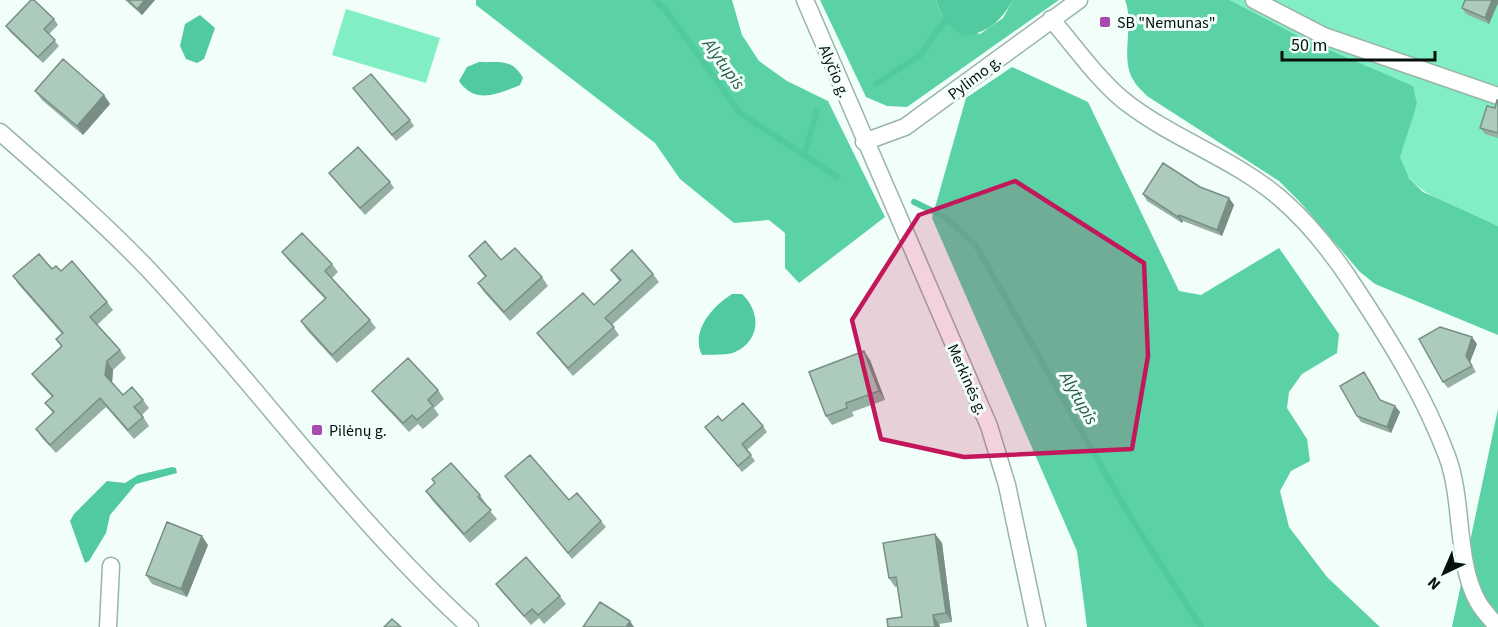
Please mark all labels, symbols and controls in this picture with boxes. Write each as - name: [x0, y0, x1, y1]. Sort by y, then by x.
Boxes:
- place label: SB "Nemunas": [1117, 12, 1216, 34]
- marker: SB "Nemunas": [1098, 15, 1112, 29]
- scale bar: [1282, 24, 1435, 62]
- water label: Alytupis: [696, 33, 751, 95]
- text: 50 m: [1291, 33, 1327, 58]
- street label: Alyčio g.: [813, 42, 855, 101]
- street label: Pylimo g.: [943, 50, 1006, 105]
- street label: Merkinės g.: [942, 340, 993, 418]
- water label: Alytupis: [1053, 366, 1104, 430]
- place label: Pilėnų g.: [329, 420, 387, 442]
- marker: Pilėnų g.: [310, 423, 324, 437]
- north arrow: [1414, 543, 1474, 603]
- text: N: [1423, 571, 1446, 595]

